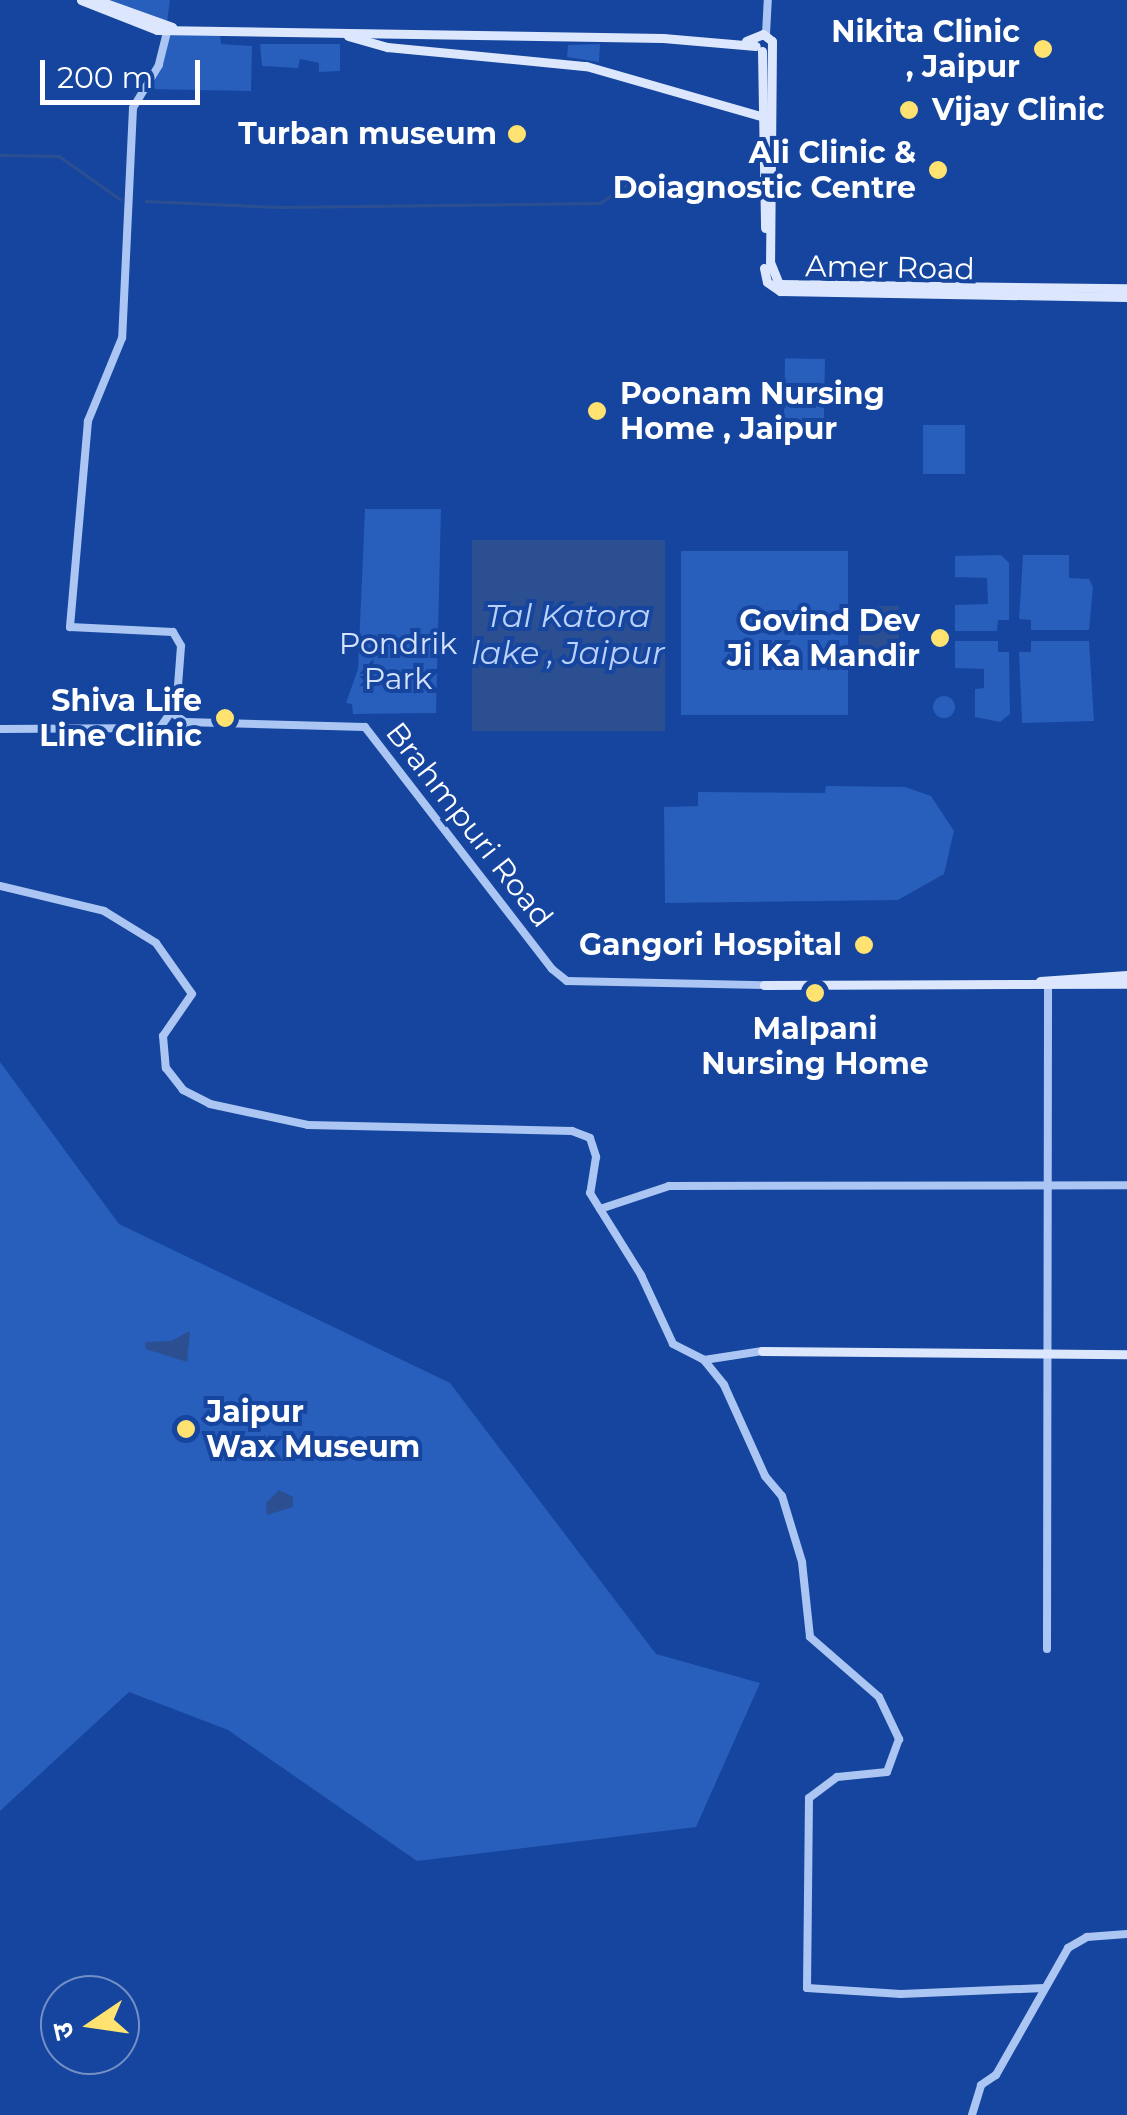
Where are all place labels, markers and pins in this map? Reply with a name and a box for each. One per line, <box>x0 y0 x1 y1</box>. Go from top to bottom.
place label: Nikita Clinic , Jaipur <box>831 14 1020 84</box>
marker: Nikita Clinic , Jaipur <box>1030 36 1056 62</box>
place label: Vijay Clinic <box>932 92 1104 128</box>
marker: Vijay Clinic <box>896 97 922 123</box>
place label: Turban museum <box>238 116 497 152</box>
marker: Turban museum <box>506 123 528 145</box>
place label: Ali Clinic & Doiagnostic Centre <box>613 135 916 206</box>
marker: Ali Clinic & Doiagnostic Centre <box>925 157 951 183</box>
place label: Poonam Nursing Home , Jaipur <box>620 376 885 446</box>
marker: Poonam Nursing Home , Jaipur <box>584 398 610 424</box>
place label: Govind Dev Ji Ka Mandir <box>727 603 920 674</box>
marker: Govind Dev Ji Ka Mandir <box>929 627 951 649</box>
place label: Shiva Life Line Clinic <box>39 683 202 754</box>
marker: Shiva Life Line Clinic <box>212 705 238 731</box>
place label: Gangori Hospital <box>579 927 842 963</box>
marker: Gangori Hospital <box>851 932 877 958</box>
marker: Malpani Nursing Home <box>802 980 828 1006</box>
place label: Malpani Nursing Home <box>701 1011 929 1082</box>
place label: Jaipur Wax Museum <box>206 1394 420 1464</box>
marker: Jaipur Wax Museum <box>175 1418 197 1440</box>

